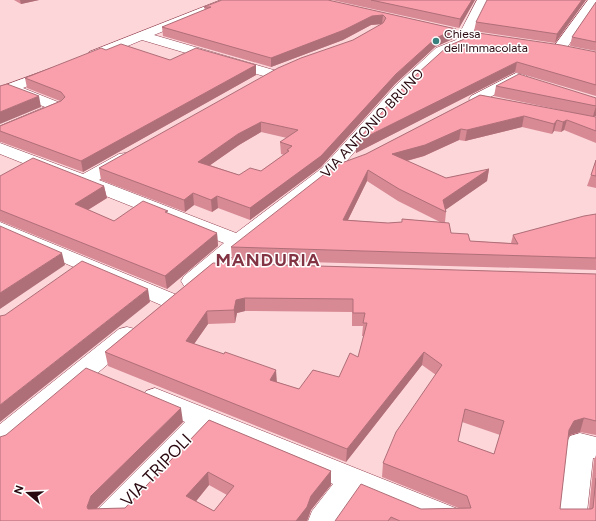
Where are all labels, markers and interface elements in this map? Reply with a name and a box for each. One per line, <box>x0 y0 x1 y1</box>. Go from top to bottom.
place label: Chiesa dell'Immacolata <box>444 27 528 55</box>
marker: Chiesa dell'Immacolata <box>431 36 441 46</box>
street label: VIA ANTONIO BRUNO <box>317 65 428 182</box>
district label: MANDURIA <box>215 249 321 271</box>
street label: VIA TRIPOLI <box>116 430 196 510</box>
north arrow <box>8 473 48 513</box>
text: N <box>11 484 27 496</box>

